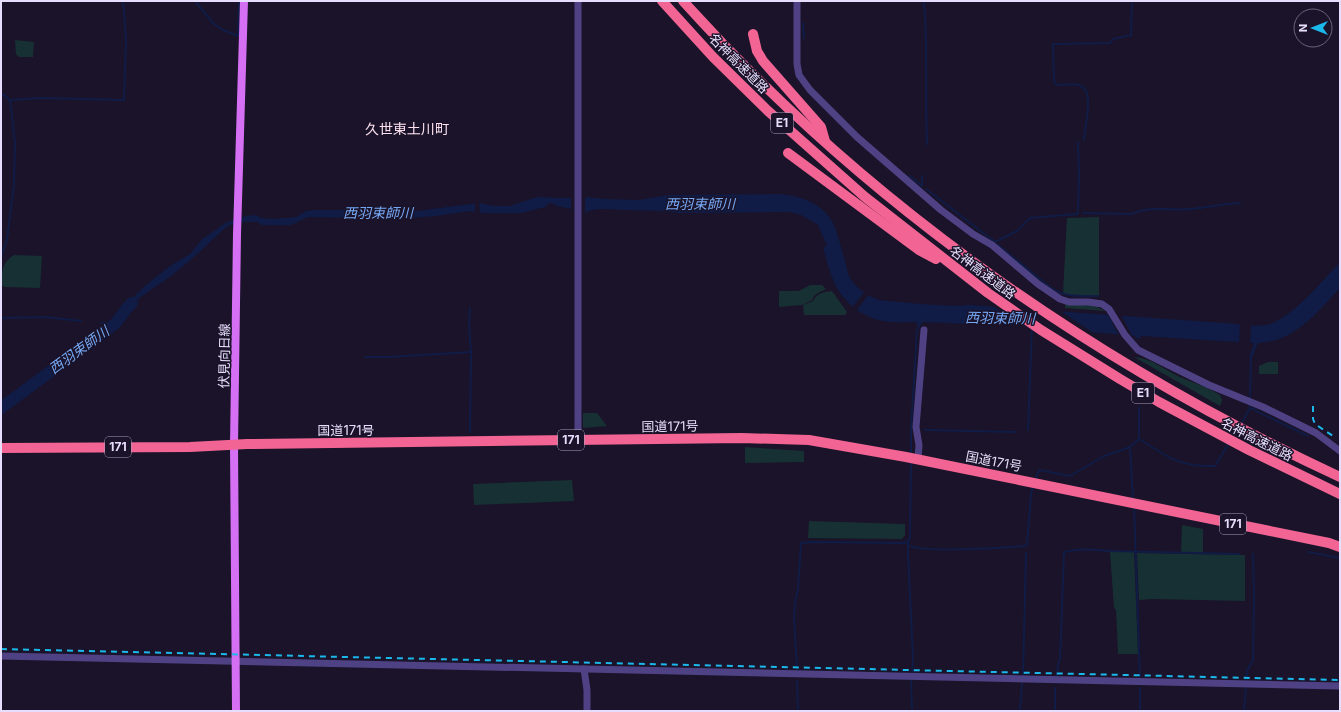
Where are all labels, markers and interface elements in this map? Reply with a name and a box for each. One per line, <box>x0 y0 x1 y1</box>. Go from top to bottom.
north arrow <box>1293 8 1333 48</box>
text: N <box>1296 24 1310 32</box>
street label: 名神高速道路 <box>706 30 772 96</box>
road number: E1 <box>771 113 793 133</box>
district label: 久世東土川町 <box>365 120 449 137</box>
water label: 西羽束師川 <box>665 195 737 212</box>
water label: 西羽束師川 <box>343 204 415 221</box>
street label: 名神高速道路 <box>947 242 1019 302</box>
water label: 西羽束師川 <box>965 308 1037 327</box>
water label: 西羽束師川 <box>45 321 114 377</box>
street label: 伏見向日線 <box>215 323 233 389</box>
road number: E1 <box>1132 383 1154 403</box>
street label: 名神高速道路 <box>1219 414 1295 464</box>
street label: 国道171号 <box>641 418 699 434</box>
street label: 国道171号 <box>318 422 374 438</box>
road number: 171 <box>558 430 584 450</box>
road number: 171 <box>105 437 131 457</box>
street label: 国道171号 <box>965 448 1023 474</box>
road number: 171 <box>1220 514 1246 534</box>

